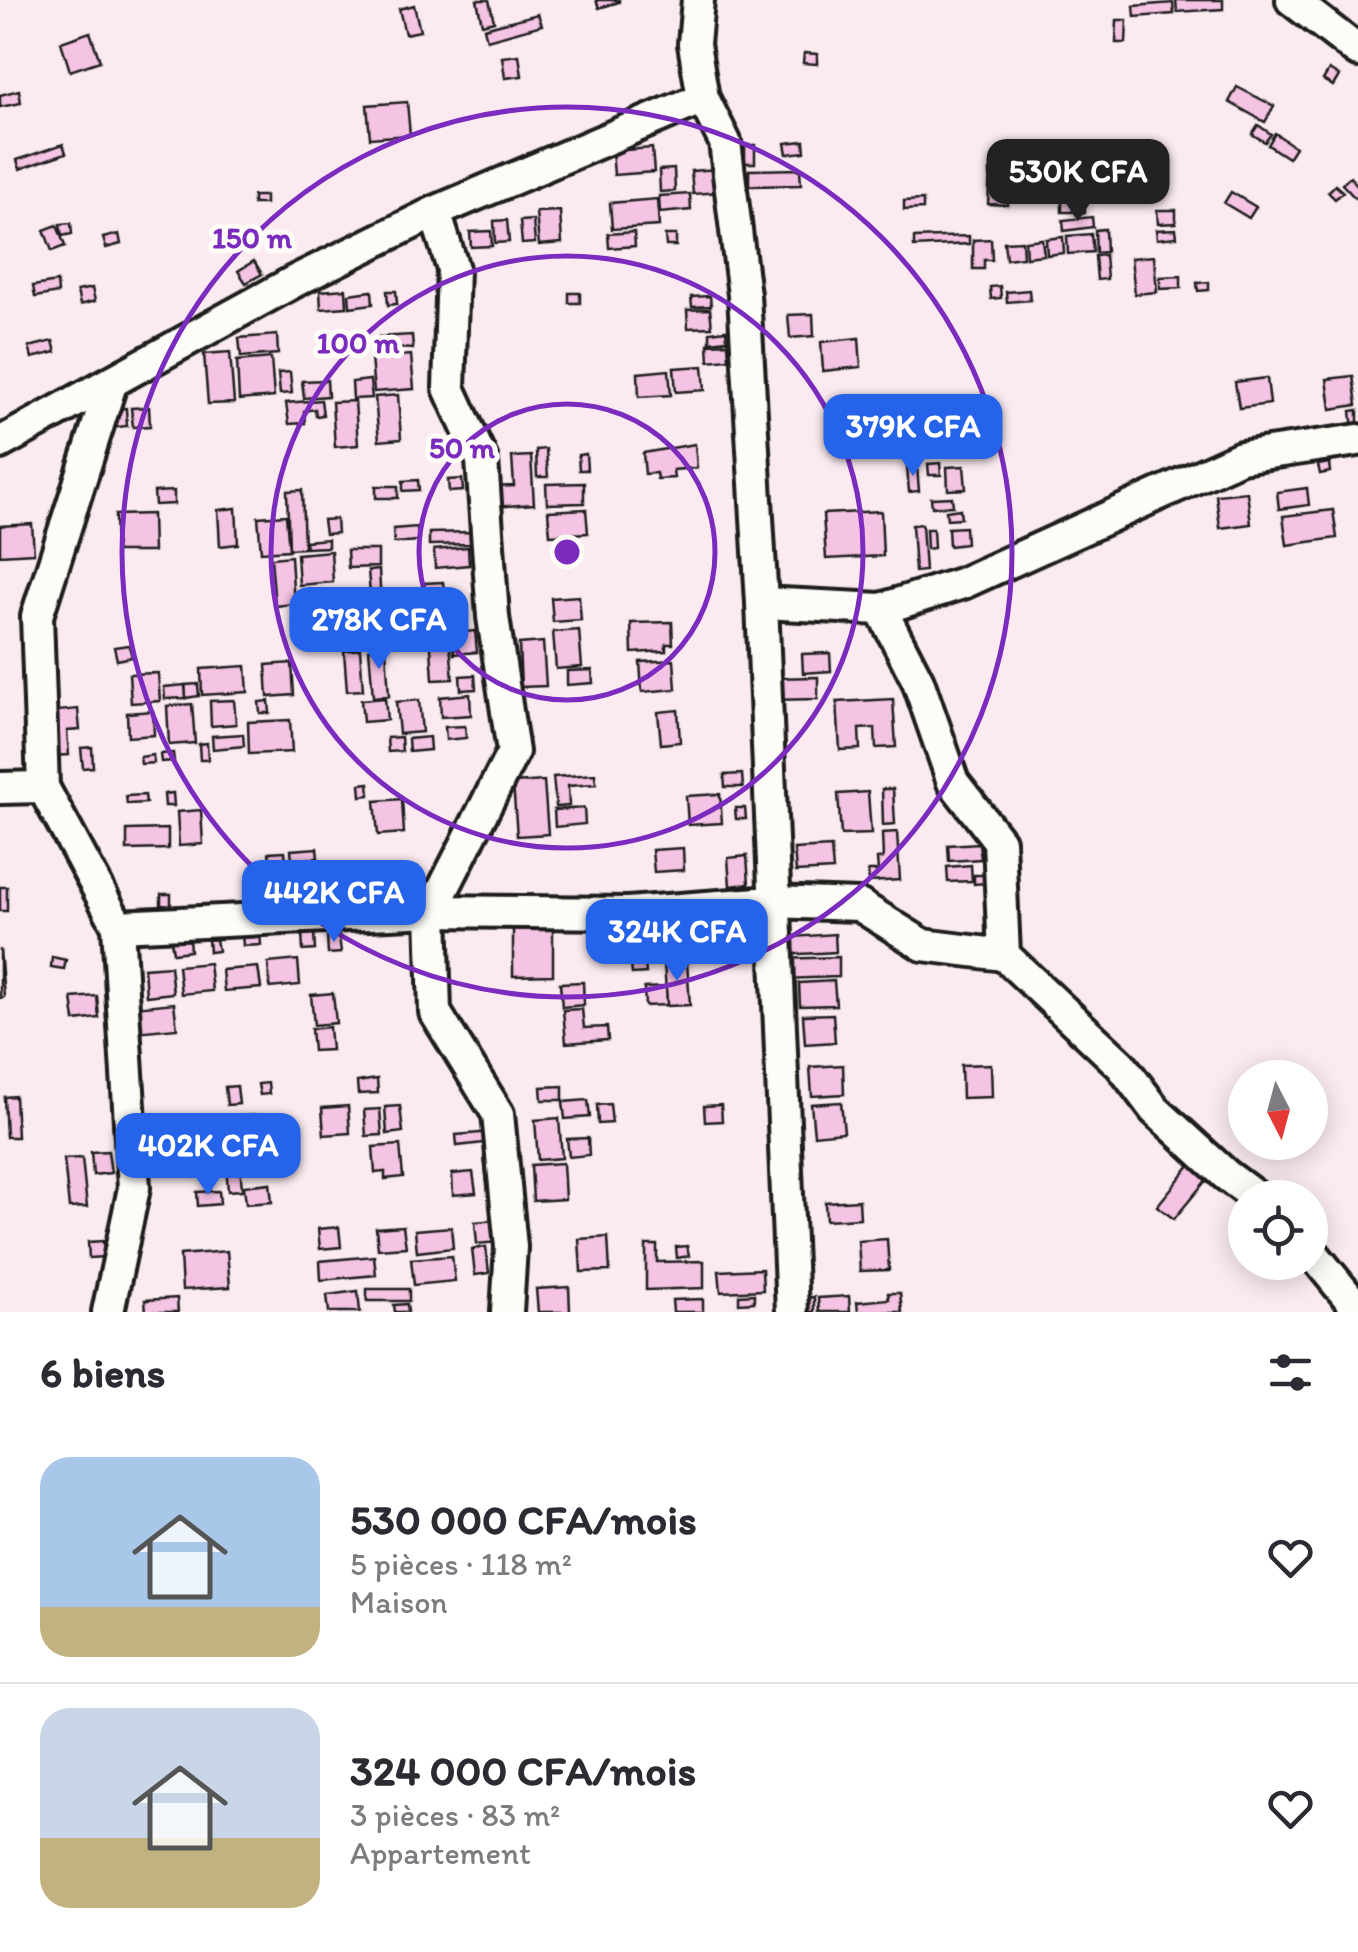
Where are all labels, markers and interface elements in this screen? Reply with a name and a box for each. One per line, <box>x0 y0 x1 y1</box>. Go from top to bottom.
pin: 530K CFA <box>975 139 1181 224</box>
text: 530K CFA <box>1009 152 1147 190</box>
text: 150 m <box>212 219 293 256</box>
text: 100 m <box>317 324 400 361</box>
pin: 379K CFA <box>810 394 1016 479</box>
text: 379K CFA <box>845 407 981 445</box>
text: 50 m <box>429 429 496 466</box>
centre of rings <box>549 534 585 570</box>
pin: 278K CFA <box>276 587 482 672</box>
text: 278K CFA <box>311 600 447 638</box>
pin: 442K CFA <box>231 860 437 945</box>
text: 442K CFA <box>264 873 404 911</box>
pin: 324K CFA <box>574 899 780 984</box>
text: 324K CFA <box>608 912 746 950</box>
north arrow <box>1228 1060 1328 1160</box>
map controls <box>1228 1060 1328 1280</box>
pin: 402K CFA <box>105 1113 311 1198</box>
text: 402K CFA <box>138 1126 278 1164</box>
button: locate <box>1228 1180 1328 1280</box>
icon: filters <box>1263 1345 1318 1400</box>
text: 6 biens <box>40 1347 166 1398</box>
text: 530 000 CFA/mois <box>350 1494 697 1545</box>
icon: home <box>120 1497 240 1617</box>
icon: heart <box>1263 1530 1318 1585</box>
text: 5 pièces · 118 m² <box>350 1545 572 1583</box>
text: Maison <box>350 1583 448 1621</box>
text: 324 000 CFA/mois <box>350 1745 696 1796</box>
icon: home <box>120 1748 240 1868</box>
icon: heart <box>1263 1781 1318 1836</box>
text: 3 pièces · 83 m² <box>350 1796 560 1834</box>
text: Appartement <box>350 1834 531 1872</box>

